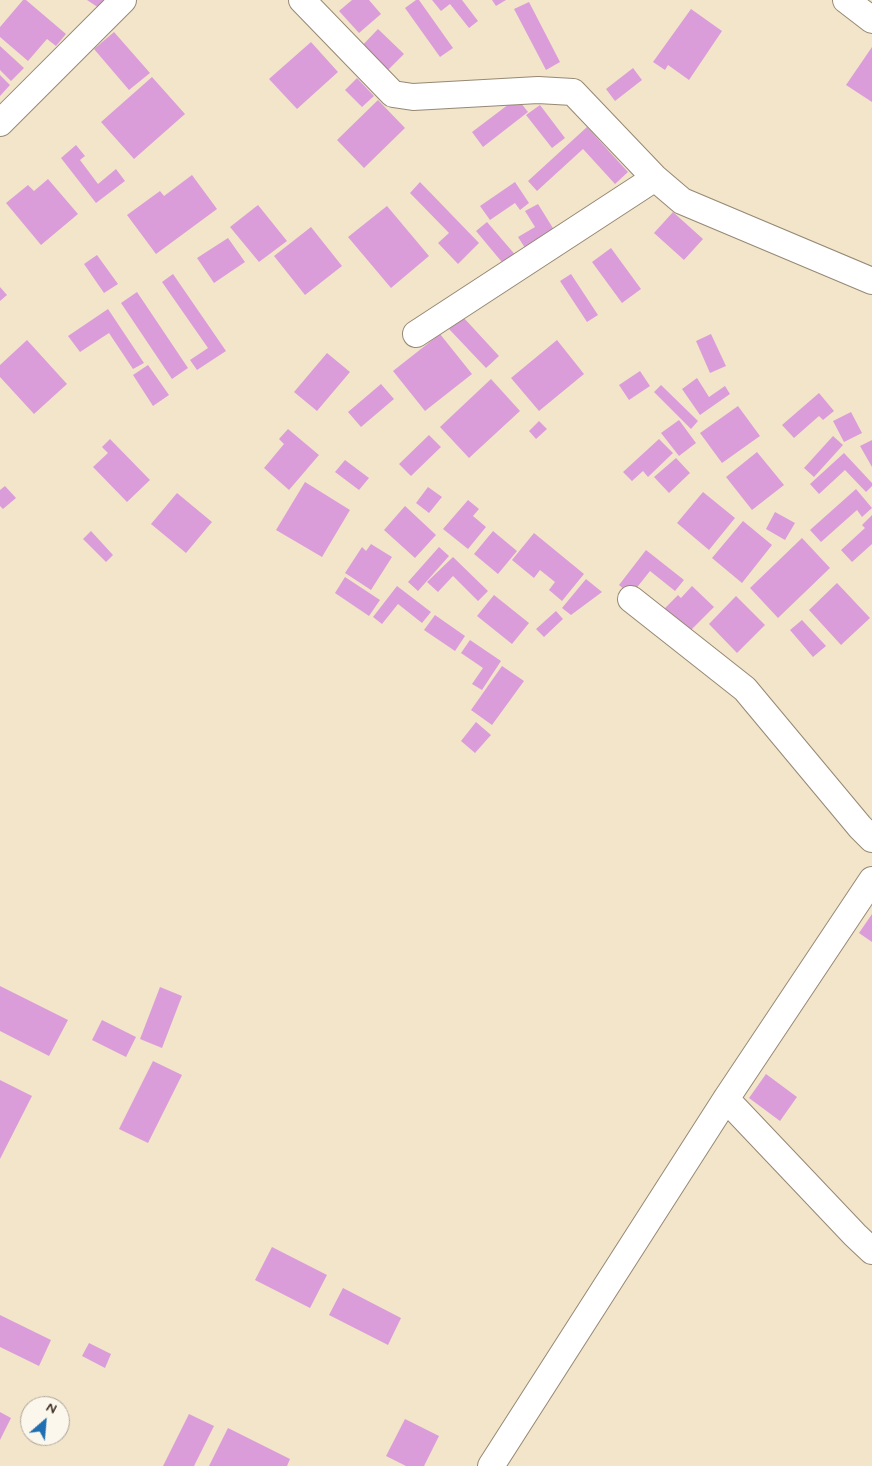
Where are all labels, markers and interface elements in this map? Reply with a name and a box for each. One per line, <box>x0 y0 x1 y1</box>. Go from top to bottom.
north arrow <box>20 1396 70 1446</box>
text: N <box>43 1398 60 1419</box>

